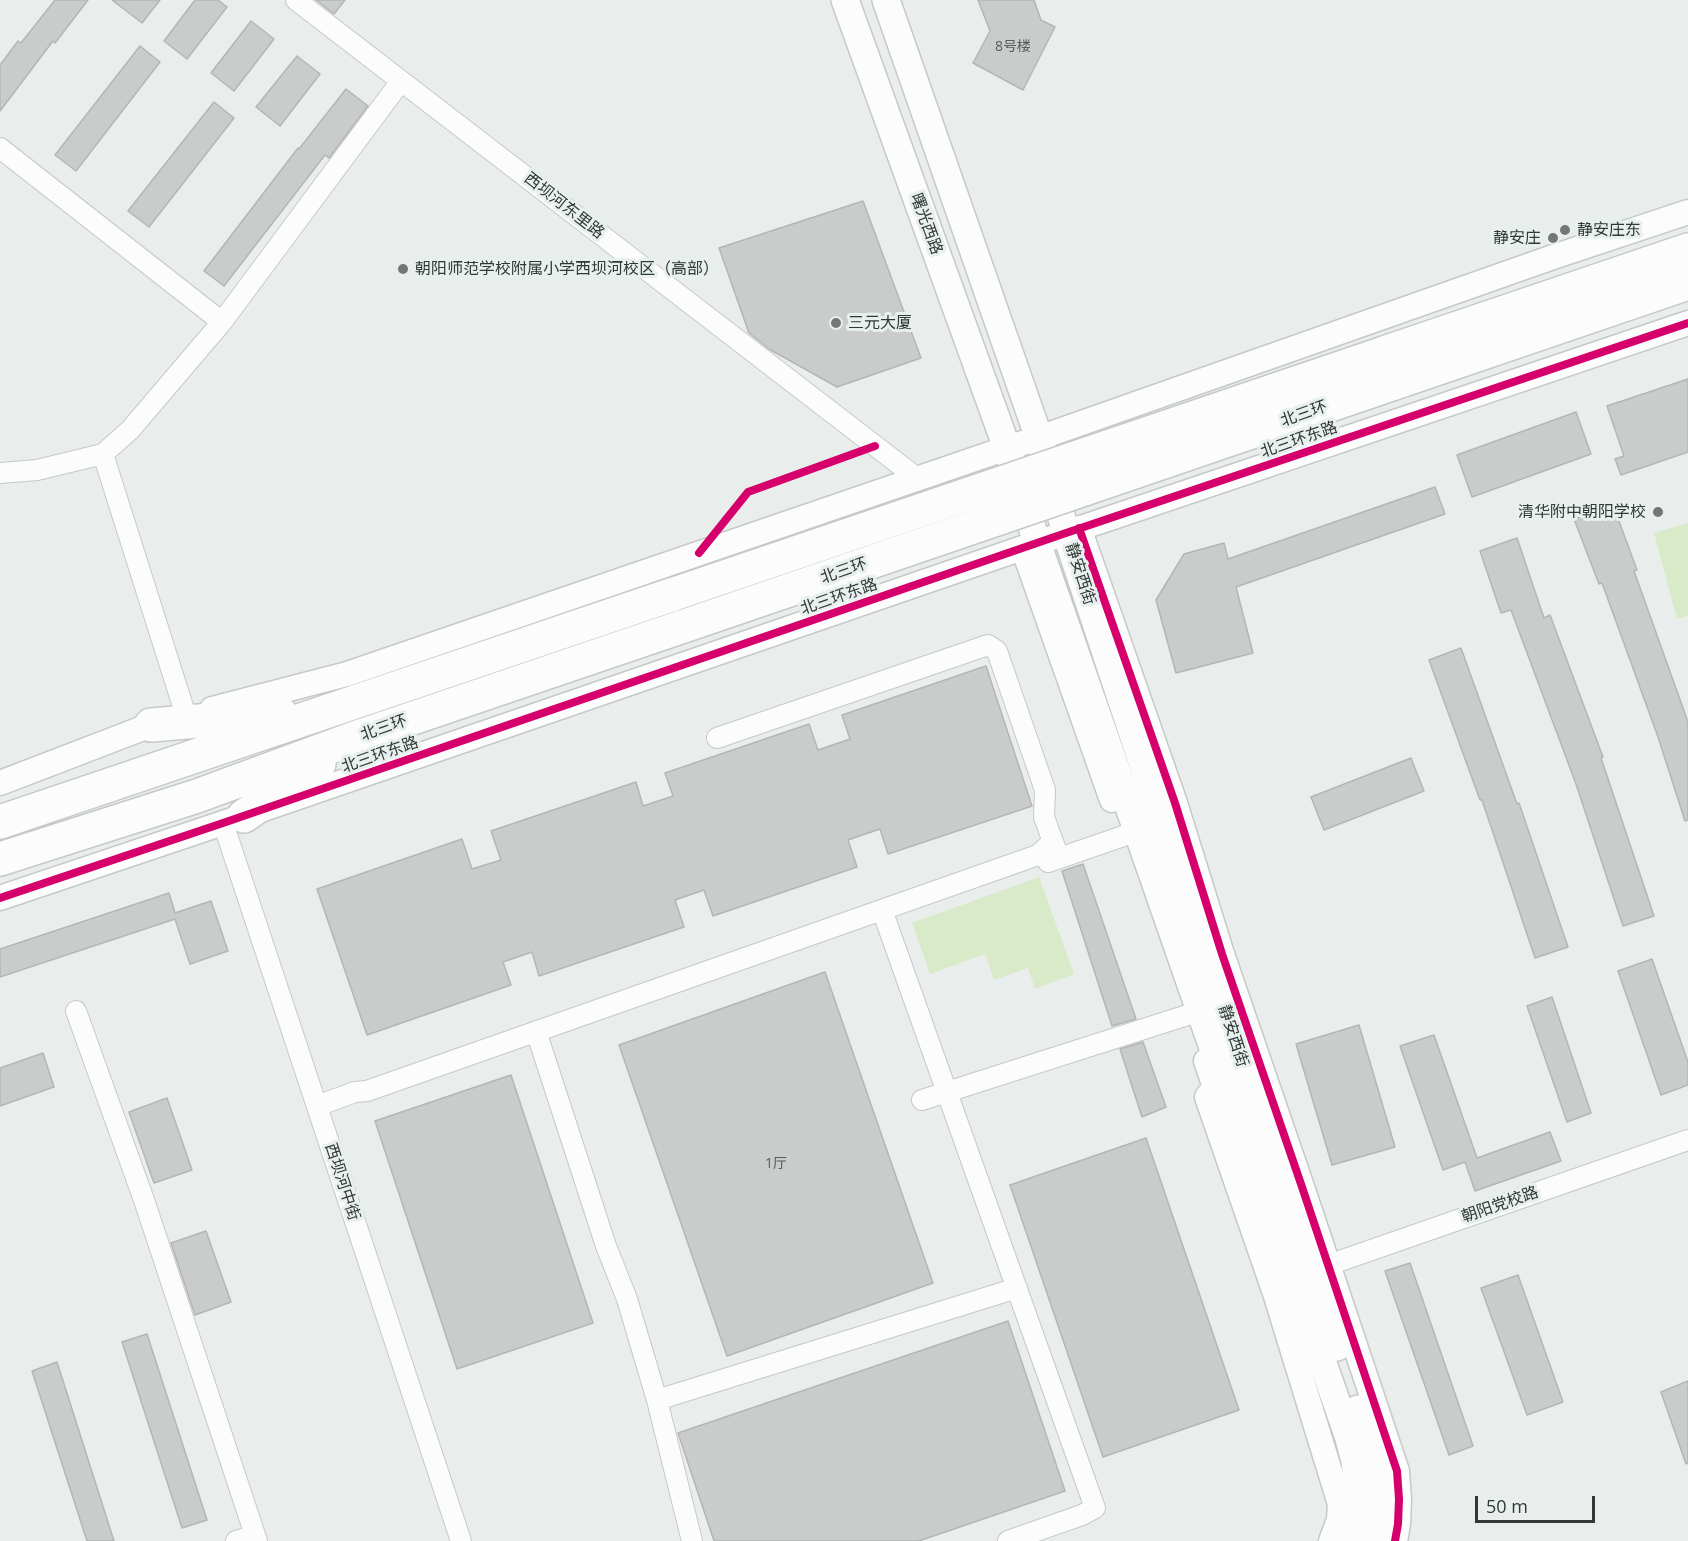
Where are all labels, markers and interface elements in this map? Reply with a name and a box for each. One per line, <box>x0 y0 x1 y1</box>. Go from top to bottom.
house number: 8号楼 <box>995 39 1031 55</box>
street label: 西坝河东里路 <box>520 169 608 243</box>
street label: 曙光西路 <box>906 191 946 257</box>
place label: 静安庄东 <box>1577 220 1641 240</box>
marker: 静安庄东 <box>1558 223 1572 237</box>
place label: 静安庄 <box>1493 228 1541 248</box>
marker: 静安庄 <box>1546 231 1560 245</box>
place label: 朝阳师范学校附属小学西坝河校区（高部） <box>415 259 719 279</box>
marker: 朝阳师范学校附属小学西坝河校区（高部） <box>396 262 410 276</box>
place label: 三元大厦 <box>848 313 912 333</box>
marker: 三元大厦 <box>829 316 843 330</box>
street label: 北三环 <box>1278 397 1330 431</box>
street label: 北三环东路 <box>1258 418 1340 462</box>
place label: 清华附中朝阳学校 <box>1518 502 1646 522</box>
marker: 清华附中朝阳学校 <box>1651 505 1665 519</box>
street label: 静安西街 <box>1061 541 1099 607</box>
street label: 北三环 <box>818 554 870 588</box>
street label: 北三环东路 <box>798 575 880 619</box>
street label: 北三环 <box>358 711 410 745</box>
street label: 北三环东路 <box>339 733 421 777</box>
street label: 静安西街 <box>1214 1003 1252 1069</box>
street label: 西坝河中街 <box>321 1141 363 1223</box>
house number: 1厅 <box>765 1156 787 1172</box>
street label: 朝阳党校路 <box>1459 1183 1541 1227</box>
scale bar <box>1478 1484 1598 1522</box>
text: 50 m <box>1486 1494 1528 1518</box>

